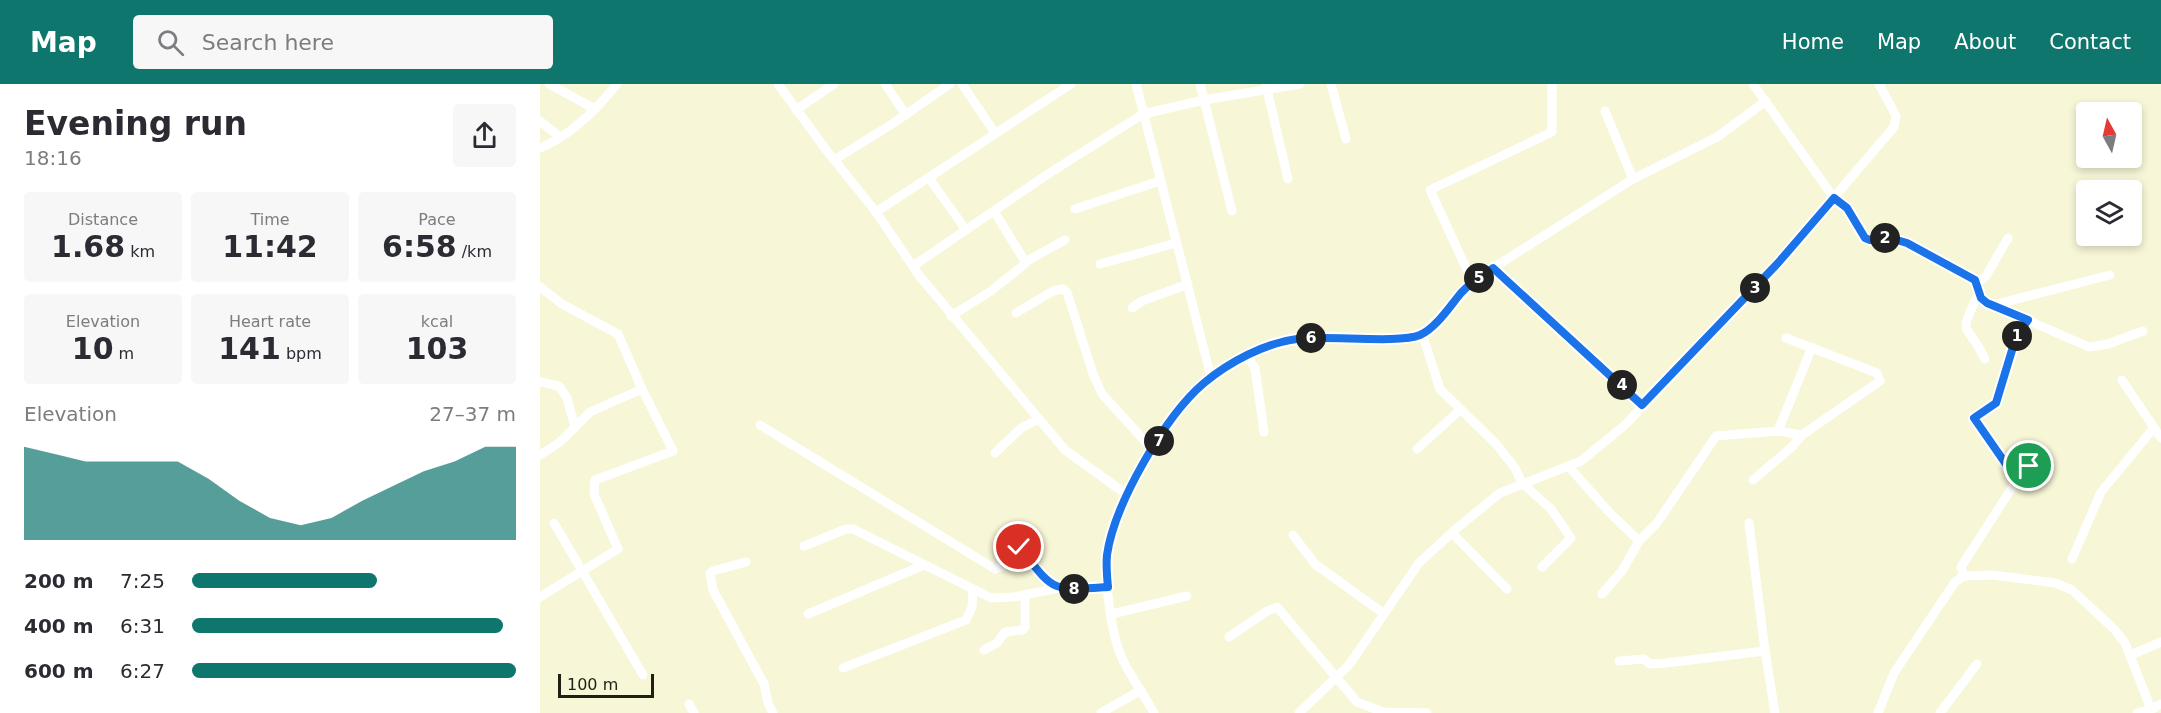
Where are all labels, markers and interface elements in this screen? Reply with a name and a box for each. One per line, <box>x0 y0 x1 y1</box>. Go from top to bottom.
search box <box>133 15 553 69</box>
text: Map <box>30 26 97 59</box>
icon: search <box>154 26 187 59</box>
text: Search here <box>202 30 334 55</box>
text: Home <box>1782 30 1844 54</box>
text: Map <box>1877 30 1921 54</box>
text: About <box>1954 30 2016 54</box>
text: Contact <box>2049 30 2131 54</box>
north arrow <box>2076 102 2142 168</box>
map controls <box>2076 102 2142 246</box>
text: Evening run <box>24 104 247 143</box>
button: share <box>453 104 516 167</box>
text: 18:16 <box>24 146 82 170</box>
button: layers <box>2076 180 2142 246</box>
text: Distance <box>68 210 138 229</box>
text: Time <box>250 210 290 229</box>
text: Pace <box>418 210 456 229</box>
pin: 2 <box>1870 223 1900 253</box>
text: 2 <box>1879 228 1891 247</box>
text: 1.68 <box>51 229 125 264</box>
text: 11:42 <box>222 229 318 264</box>
text: 6:58 <box>382 229 457 264</box>
text: km <box>125 242 155 261</box>
text: /km <box>457 242 492 261</box>
pin: 5 <box>1464 263 1494 293</box>
text: 5 <box>1473 268 1485 287</box>
pin: 3 <box>1740 273 1770 303</box>
text: 3 <box>1749 278 1761 297</box>
text: Elevation <box>66 312 140 331</box>
text: Heart rate <box>229 312 311 331</box>
text: kcal <box>421 312 453 331</box>
pin: 1 <box>2002 321 2032 351</box>
pin: 6 <box>1296 323 1326 353</box>
text: 1 <box>2011 326 2023 345</box>
text: 6 <box>1305 328 1317 347</box>
text: 10 <box>72 331 114 366</box>
text: 141 <box>218 331 281 366</box>
text: 103 <box>406 331 468 366</box>
text: m <box>114 344 134 363</box>
text: bpm <box>281 344 322 363</box>
pin: 4 <box>1607 370 1637 400</box>
text: 4 <box>1616 375 1628 394</box>
text: Elevation <box>24 402 117 426</box>
text: 27–37 m <box>429 402 516 426</box>
pin: 7 <box>1144 426 1174 456</box>
text: 7 <box>1153 431 1165 450</box>
pin <box>2003 440 2054 491</box>
icon: arrive <box>2012 449 2045 482</box>
pin <box>993 521 1044 572</box>
icon: check <box>1002 530 1035 563</box>
text: 200 m <box>24 569 94 593</box>
text: 7:25 <box>120 569 165 593</box>
pin: 8 <box>1059 574 1089 604</box>
text: 8 <box>1068 579 1080 598</box>
text: 400 m <box>24 614 94 638</box>
text: 6:31 <box>120 614 165 638</box>
text: 600 m <box>24 659 94 683</box>
text: 6:27 <box>120 659 165 683</box>
scale bar <box>558 671 654 698</box>
text: 100 m <box>567 675 618 694</box>

